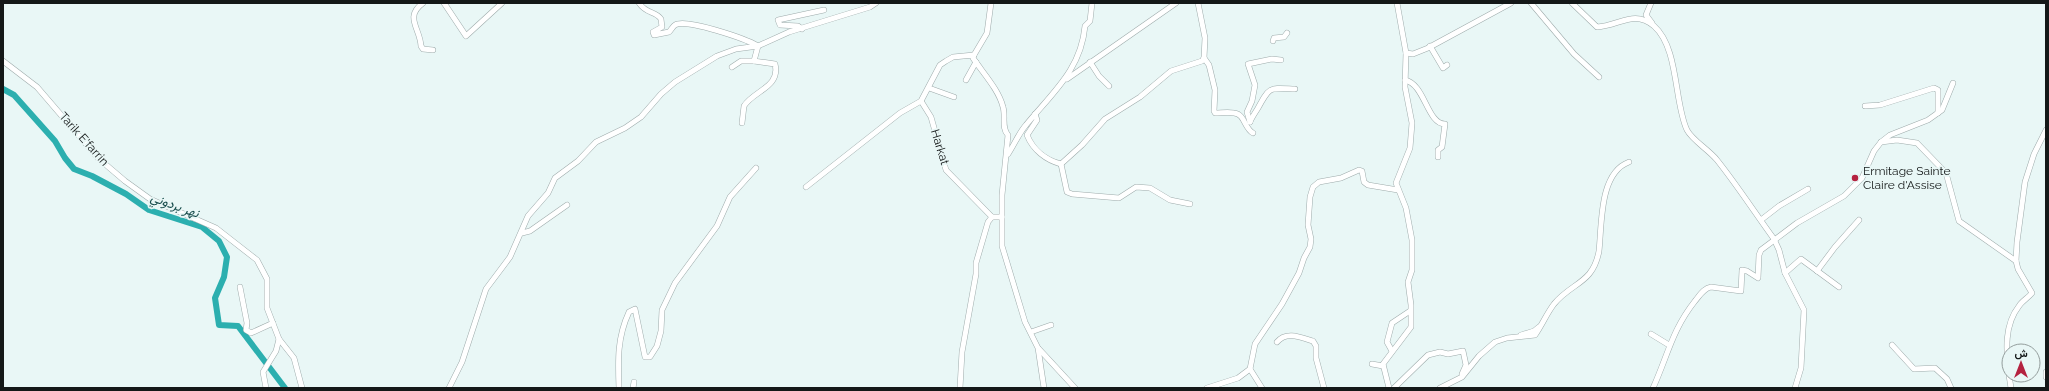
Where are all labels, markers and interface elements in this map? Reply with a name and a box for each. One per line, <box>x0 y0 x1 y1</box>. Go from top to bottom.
street label: Tarik E'farrin <box>56 109 112 169</box>
street label: Harkat <box>928 128 952 166</box>
place label: Ermitage Sainte Claire d'Assise <box>1863 164 1951 192</box>
marker: Ermitage Sainte Claire d'Assise <box>1850 173 1860 183</box>
water label: نهر بردوني <box>148 189 202 224</box>
north arrow <box>2001 343 2041 383</box>
text: ش <box>2014 347 2028 360</box>

